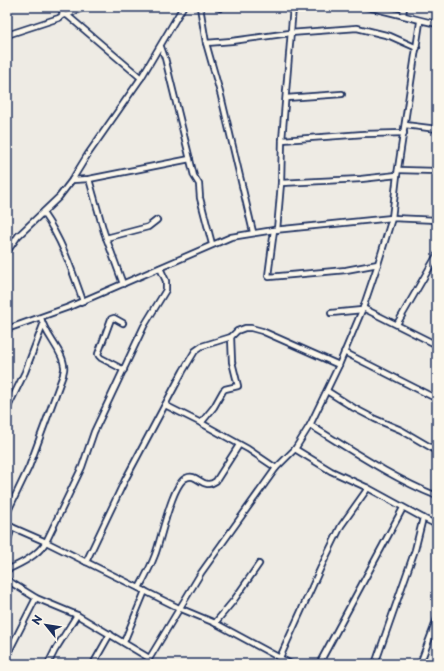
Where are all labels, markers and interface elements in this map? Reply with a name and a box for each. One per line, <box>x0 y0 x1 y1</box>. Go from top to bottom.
north arrow <box>26 605 66 645</box>
text: N <box>27 611 47 628</box>

